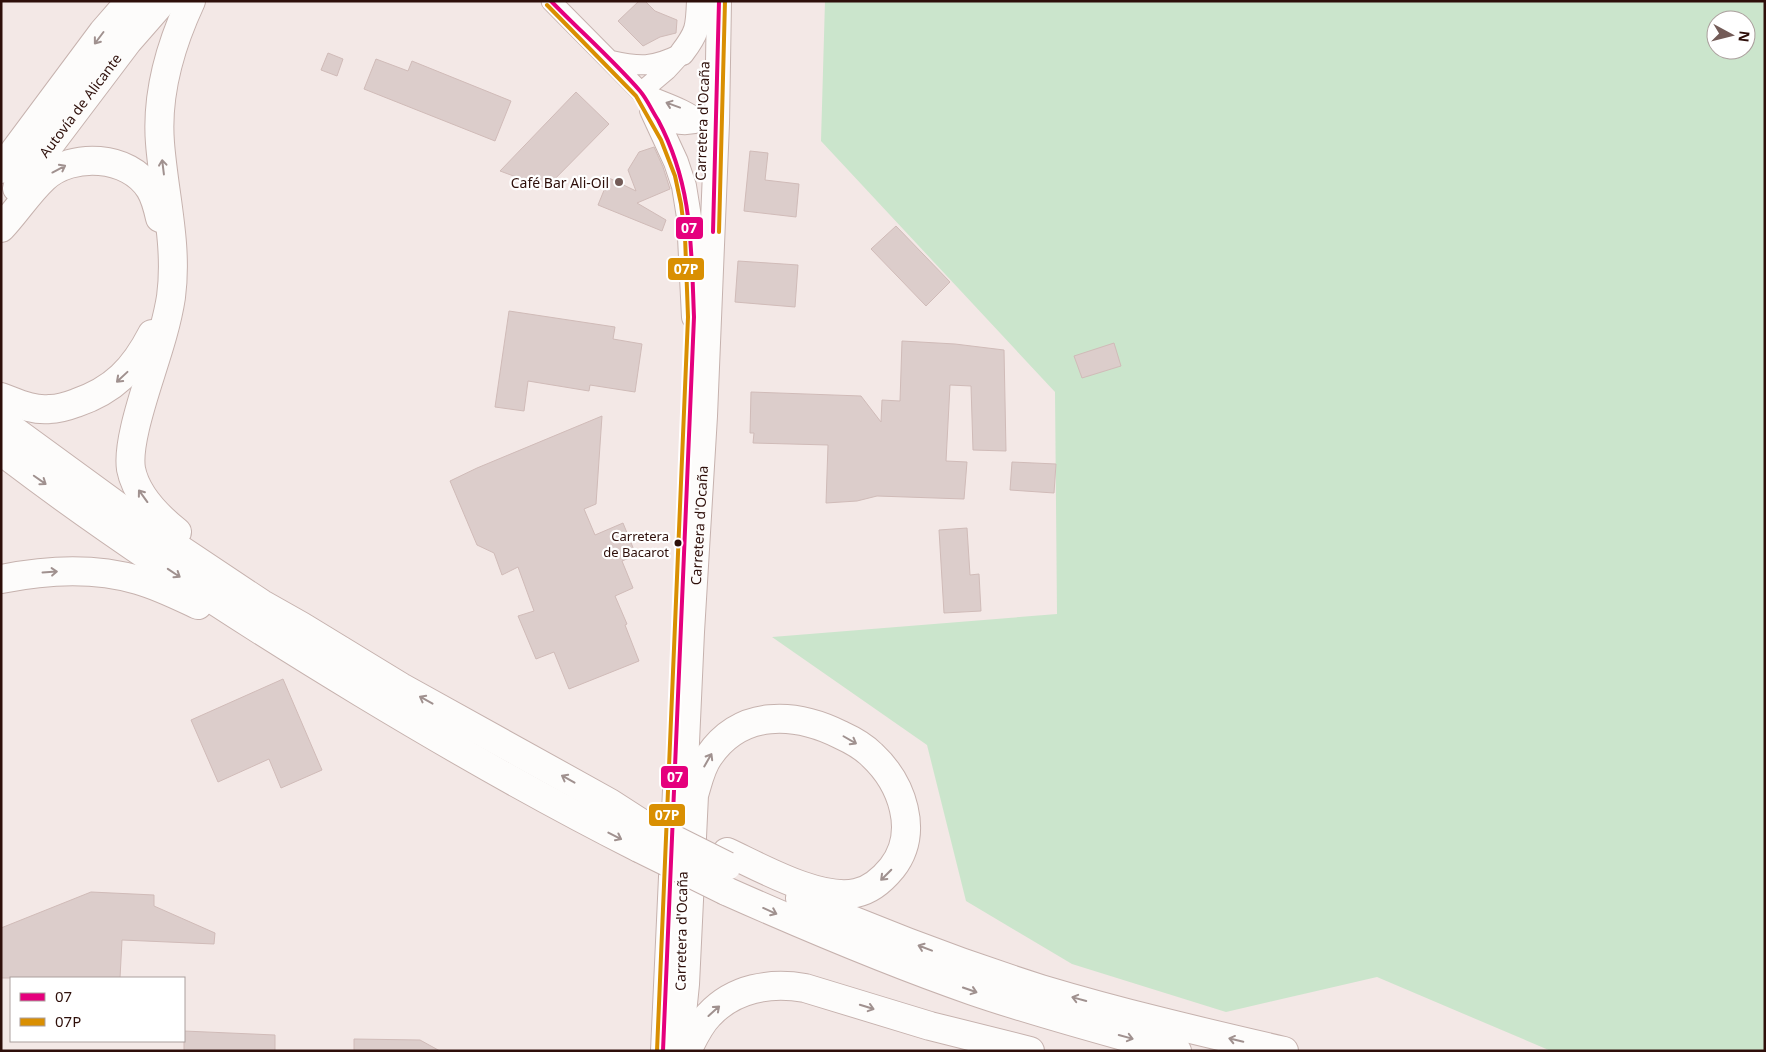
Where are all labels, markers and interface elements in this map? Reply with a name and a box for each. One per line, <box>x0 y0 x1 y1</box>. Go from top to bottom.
north arrow <box>1706 10 1756 60</box>
text: N <box>1734 30 1755 43</box>
one-way arrow <box>93 31 104 44</box>
street label: Autovía de Alicante <box>34 49 125 161</box>
street label: Carretera d'Ocaña <box>690 61 714 181</box>
one-way arrow <box>665 100 681 109</box>
one-way arrow <box>158 160 168 176</box>
one-way arrow <box>52 164 67 174</box>
place label: Café Bar Ali-Oil <box>511 173 609 192</box>
marker: Café Bar Ali-Oil <box>613 176 625 188</box>
line badge: 07 <box>675 216 704 240</box>
text: 07 <box>681 218 697 237</box>
line badge: 07P <box>667 257 705 281</box>
text: 07P <box>674 259 699 278</box>
one-way arrow <box>116 371 128 383</box>
street label: Carretera d'Ocaña <box>685 465 711 586</box>
one-way arrow <box>33 475 47 485</box>
one-way arrow <box>138 489 148 503</box>
place label: Carretera de Bacarot <box>603 527 669 561</box>
marker: Carretera de Bacarot <box>673 538 683 548</box>
one-way arrow <box>41 568 57 577</box>
one-way arrow <box>166 568 180 578</box>
one-way arrow <box>419 695 433 705</box>
one-way arrow <box>842 736 857 745</box>
one-way arrow <box>703 753 713 767</box>
line badge: 07 <box>660 765 689 789</box>
text: 07 <box>667 767 683 786</box>
one-way arrow <box>561 774 575 784</box>
line badge: 07P <box>648 803 686 827</box>
text: 07P <box>655 805 680 824</box>
one-way arrow <box>607 832 622 842</box>
one-way arrow <box>879 869 892 881</box>
street label: Carretera d'Ocaña <box>670 871 692 991</box>
one-way arrow <box>762 906 777 916</box>
one-way arrow <box>917 943 933 952</box>
legend <box>10 977 185 1042</box>
text: 07 <box>55 986 72 1006</box>
one-way arrow <box>962 986 978 995</box>
one-way arrow <box>1071 994 1087 1003</box>
one-way arrow <box>858 1003 874 1013</box>
one-way arrow <box>707 1005 720 1016</box>
text: 07P <box>55 1011 81 1031</box>
one-way arrow <box>1117 1033 1133 1042</box>
one-way arrow <box>1228 1035 1244 1044</box>

